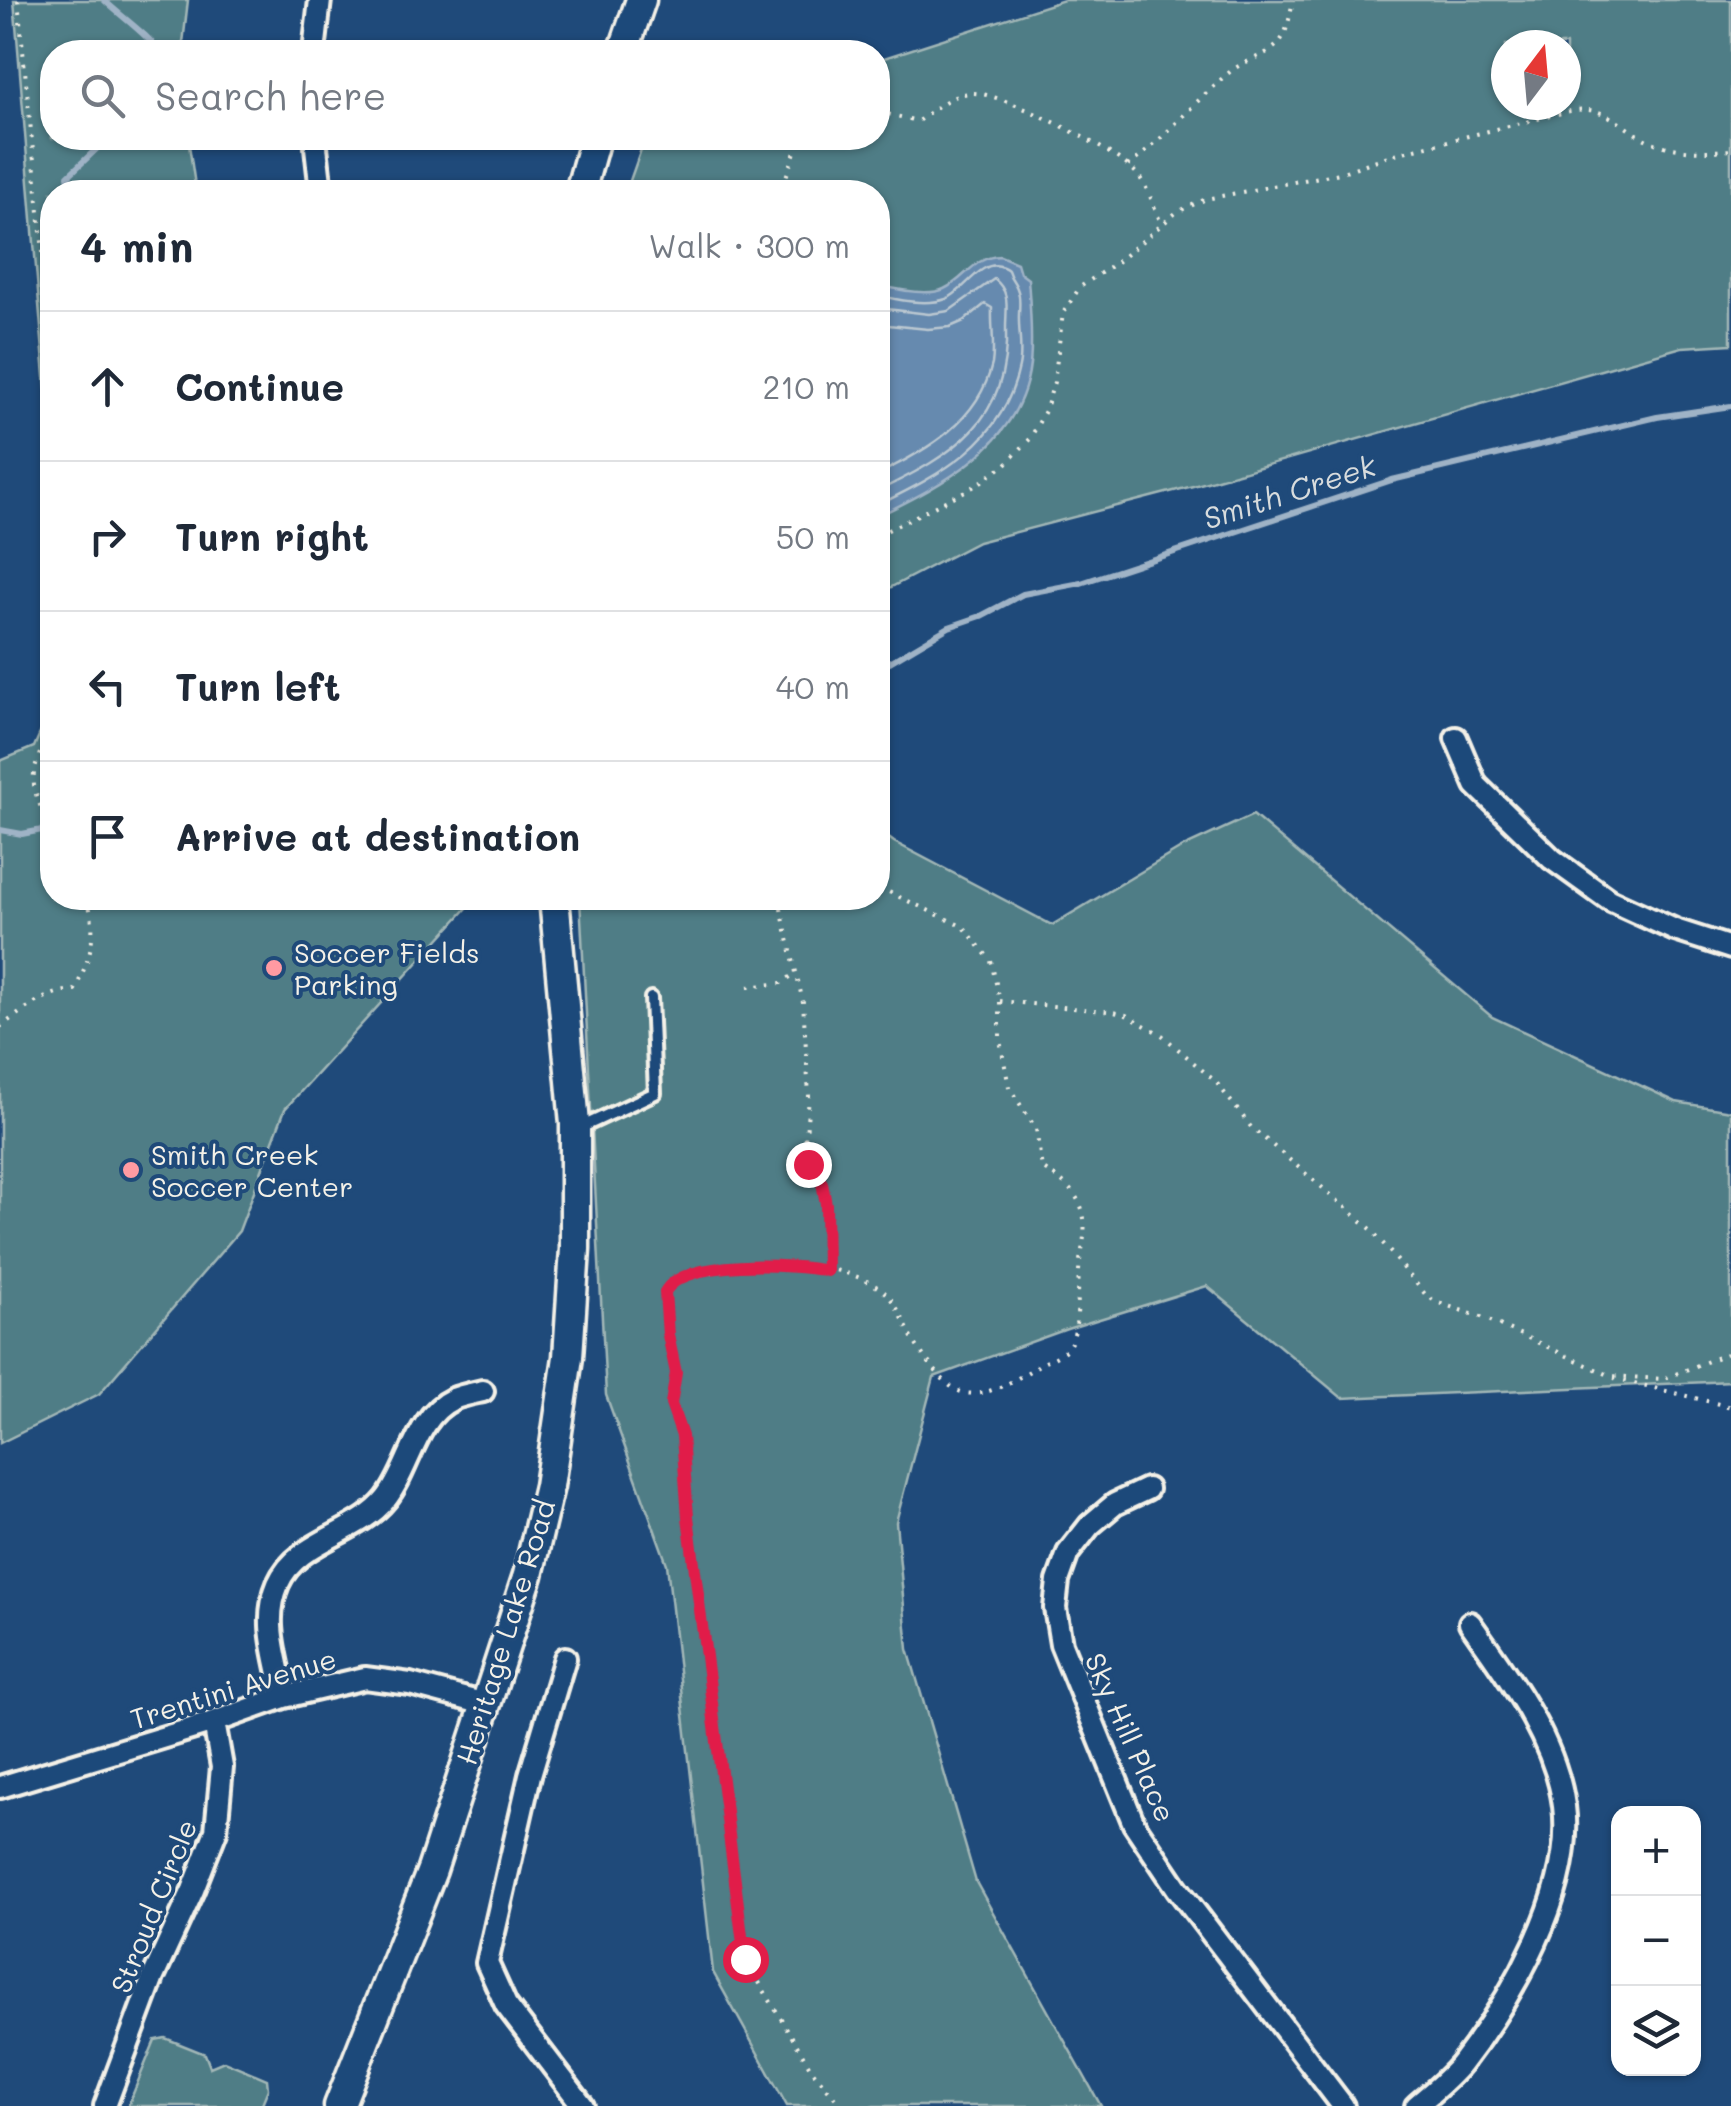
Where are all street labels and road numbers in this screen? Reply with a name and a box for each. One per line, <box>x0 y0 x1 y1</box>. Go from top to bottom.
street label: Heritage Lake Road <box>448 1495 562 1769</box>
street label: Trentini Avenue <box>126 1640 340 1736</box>
street label: Sky Hill Place <box>1078 1647 1184 1827</box>
street label: Stroud Circle <box>102 1814 204 1998</box>

